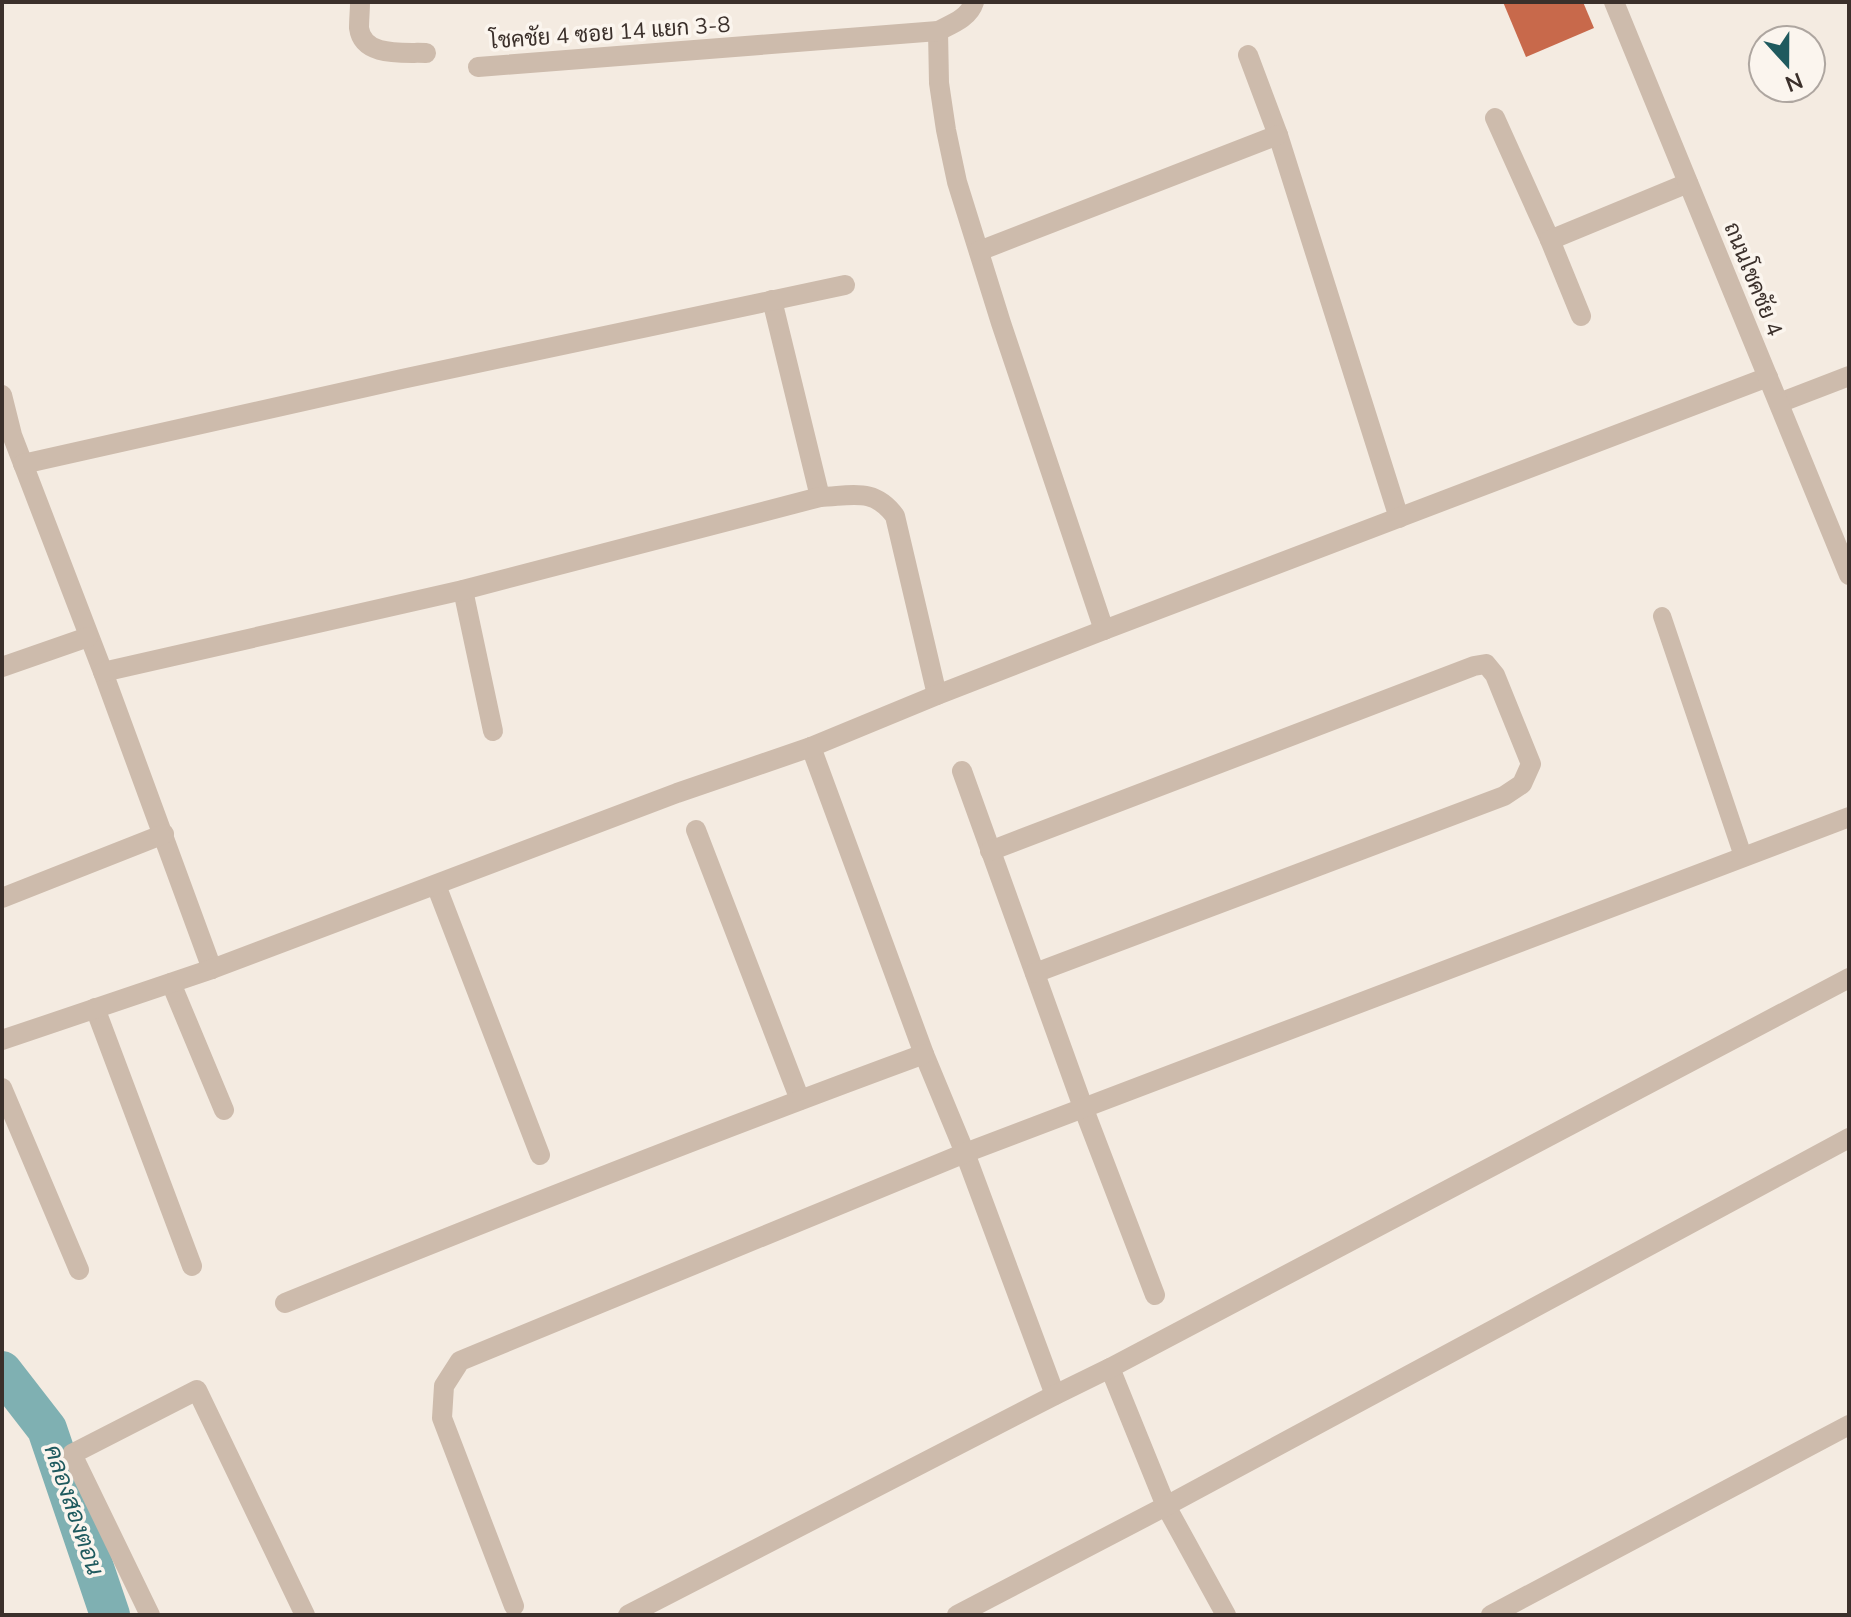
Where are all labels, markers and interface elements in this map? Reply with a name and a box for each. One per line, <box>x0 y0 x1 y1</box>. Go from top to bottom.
street label: โชคชัย 4 ซอย 14 แยก 3-8 <box>488 10 732 56</box>
north arrow <box>1747 24 1827 104</box>
text: N <box>1781 65 1807 99</box>
street label: ถนนโชคชัย 4 <box>1717 218 1790 341</box>
water label: คลองสองตอน <box>37 1440 111 1580</box>

